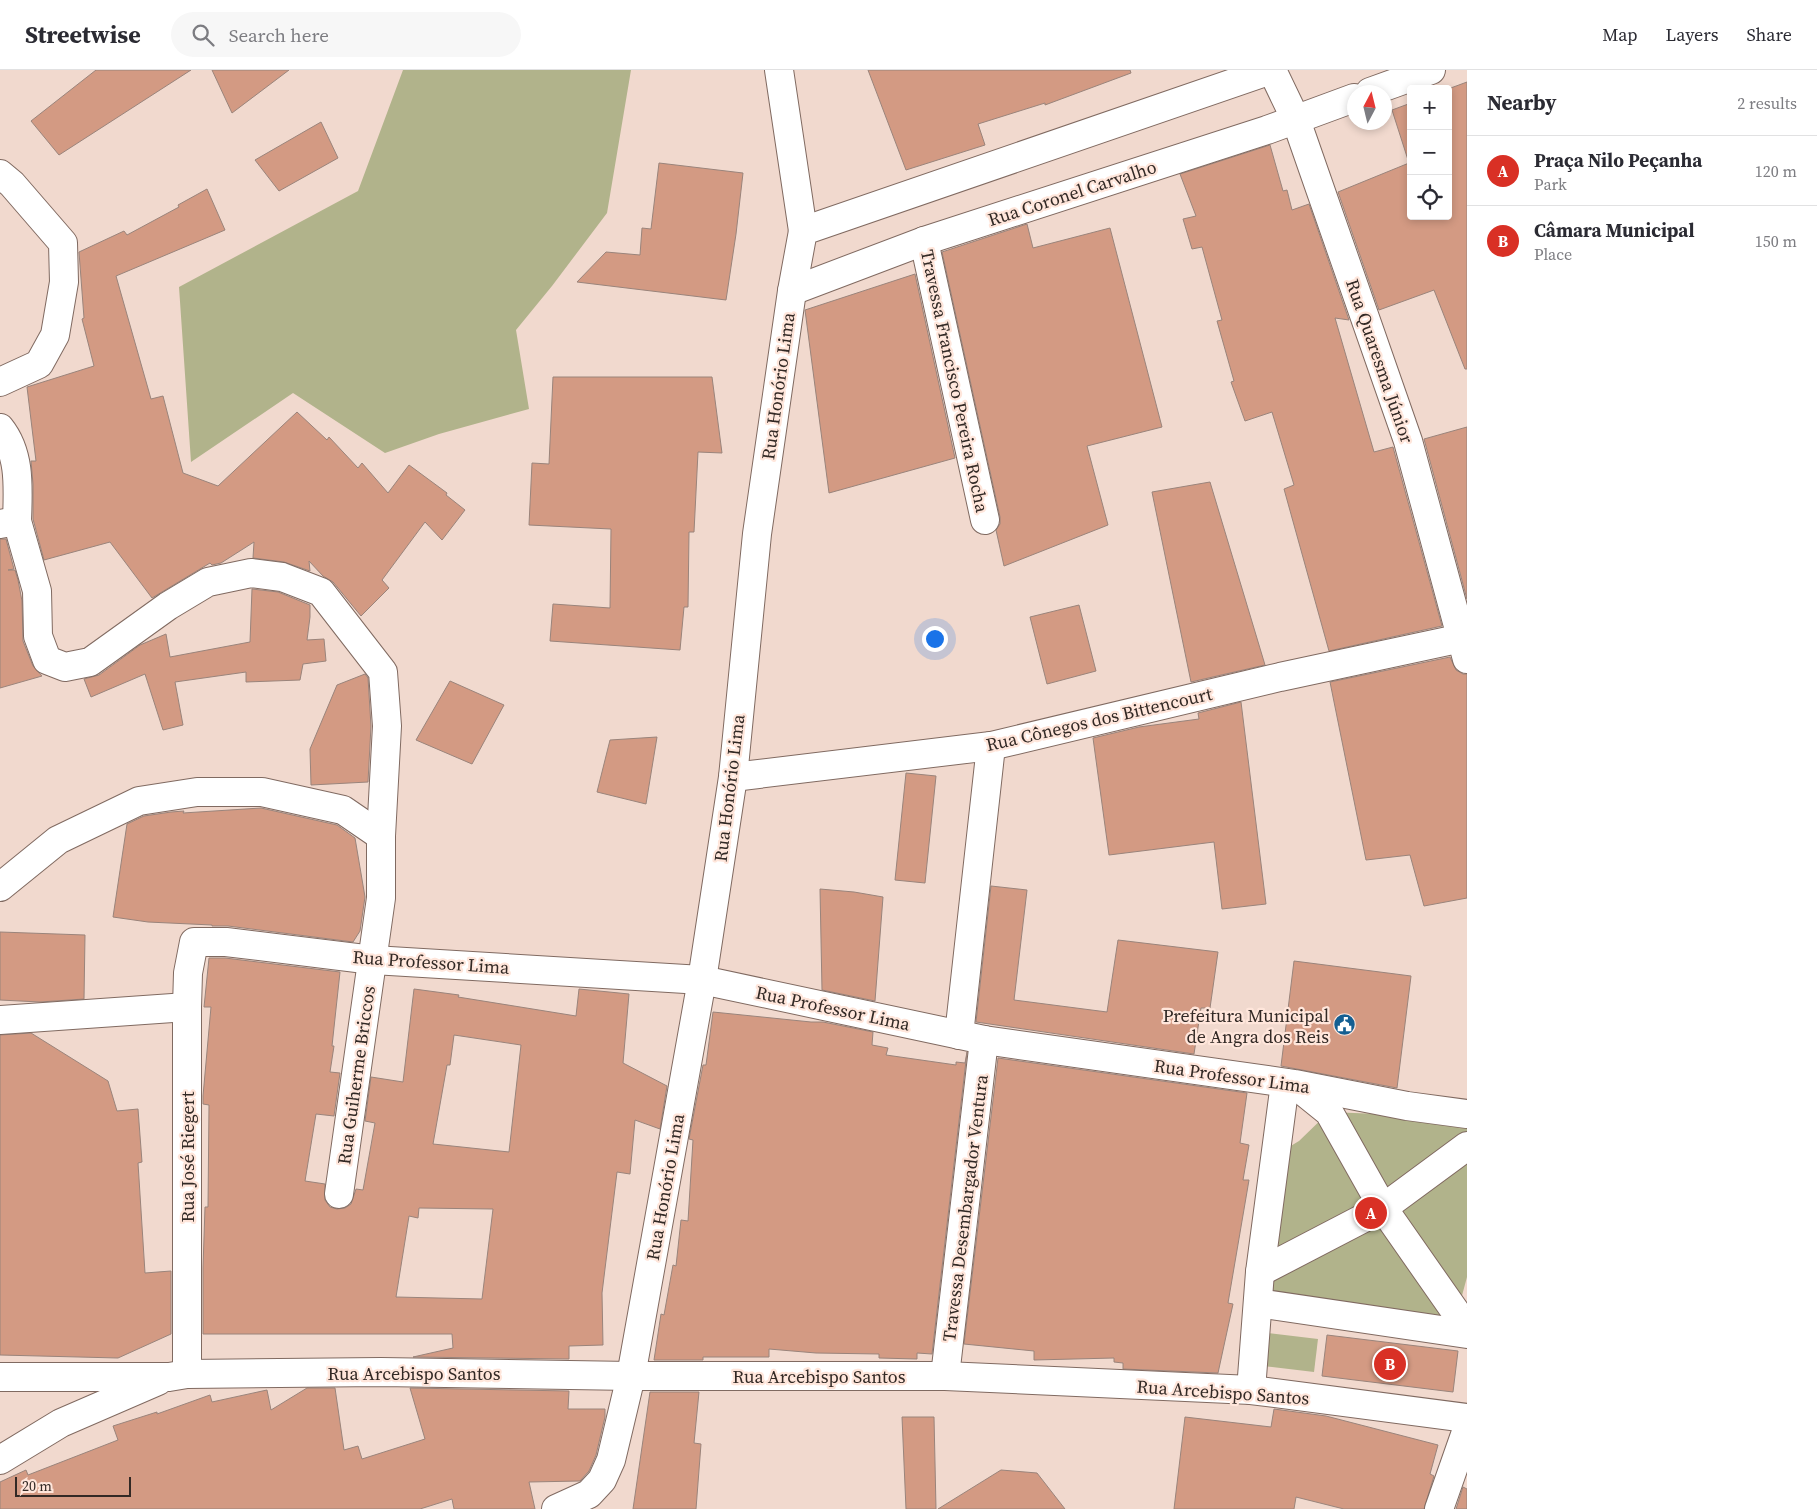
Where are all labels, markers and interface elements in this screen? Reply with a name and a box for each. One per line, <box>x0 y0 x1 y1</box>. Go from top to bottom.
search box <box>171 12 521 57</box>
text: Streetwise <box>25 18 141 51</box>
icon: search <box>189 21 217 49</box>
text: Search here <box>229 22 329 48</box>
text: Map <box>1602 22 1637 47</box>
text: Layers <box>1665 22 1718 47</box>
text: Share <box>1746 22 1792 47</box>
north arrow <box>1347 85 1392 130</box>
map controls <box>1407 85 1452 220</box>
button: + <box>1407 85 1452 130</box>
text: Nearby <box>1487 88 1557 117</box>
text: 2 results <box>1737 92 1797 114</box>
button: − <box>1407 130 1452 175</box>
text: Praça Nilo Peçanha <box>1534 147 1702 173</box>
street label: Rua Coronel Carvalho <box>985 154 1159 232</box>
text: A <box>1498 160 1508 182</box>
text: 120 m <box>1755 160 1797 182</box>
text: Park <box>1534 173 1567 195</box>
button: locate <box>1407 175 1452 220</box>
text: Câmara Municipal <box>1534 217 1695 243</box>
text: B <box>1498 230 1508 252</box>
text: 150 m <box>1755 230 1797 252</box>
text: Place <box>1534 243 1572 265</box>
street label: Travessa Francisco Pereira Rocha <box>915 247 995 515</box>
street label: Rua Quaresma Júnior <box>1340 276 1420 447</box>
street label: Rua Honório Lima <box>755 310 801 461</box>
your location <box>922 626 948 652</box>
street label: Rua Cônegos dos Bittencourt <box>984 681 1215 757</box>
street label: Rua Honório Lima <box>708 712 751 863</box>
street label: Rua Professor Lima <box>352 944 511 980</box>
street label: Rua Professor Lima <box>754 979 913 1037</box>
street label: Rua Guiherme Briccos <box>331 984 381 1166</box>
place label: Prefeitura Municipal de Angra dos Reis <box>1163 1003 1329 1049</box>
public building icon: Prefeitura Municipal de Angra dos Reis <box>1333 1013 1357 1037</box>
street label: Rua Professor Lima <box>1152 1053 1312 1099</box>
street label: Travessa Desembargador Ventura <box>936 1072 994 1343</box>
street label: Rua José Riegert <box>175 1091 200 1223</box>
street label: Rua Honório Lima <box>640 1111 690 1262</box>
pin: A <box>1355 1194 1387 1232</box>
pin: B <box>1374 1345 1406 1383</box>
street label: Rua Arcebispo Santos <box>327 1361 501 1386</box>
street label: Rua Arcebispo Santos <box>732 1364 906 1389</box>
street label: Rua Arcebispo Santos <box>1136 1373 1310 1411</box>
scale bar <box>15 1474 131 1497</box>
text: 20 m <box>22 1476 52 1496</box>

